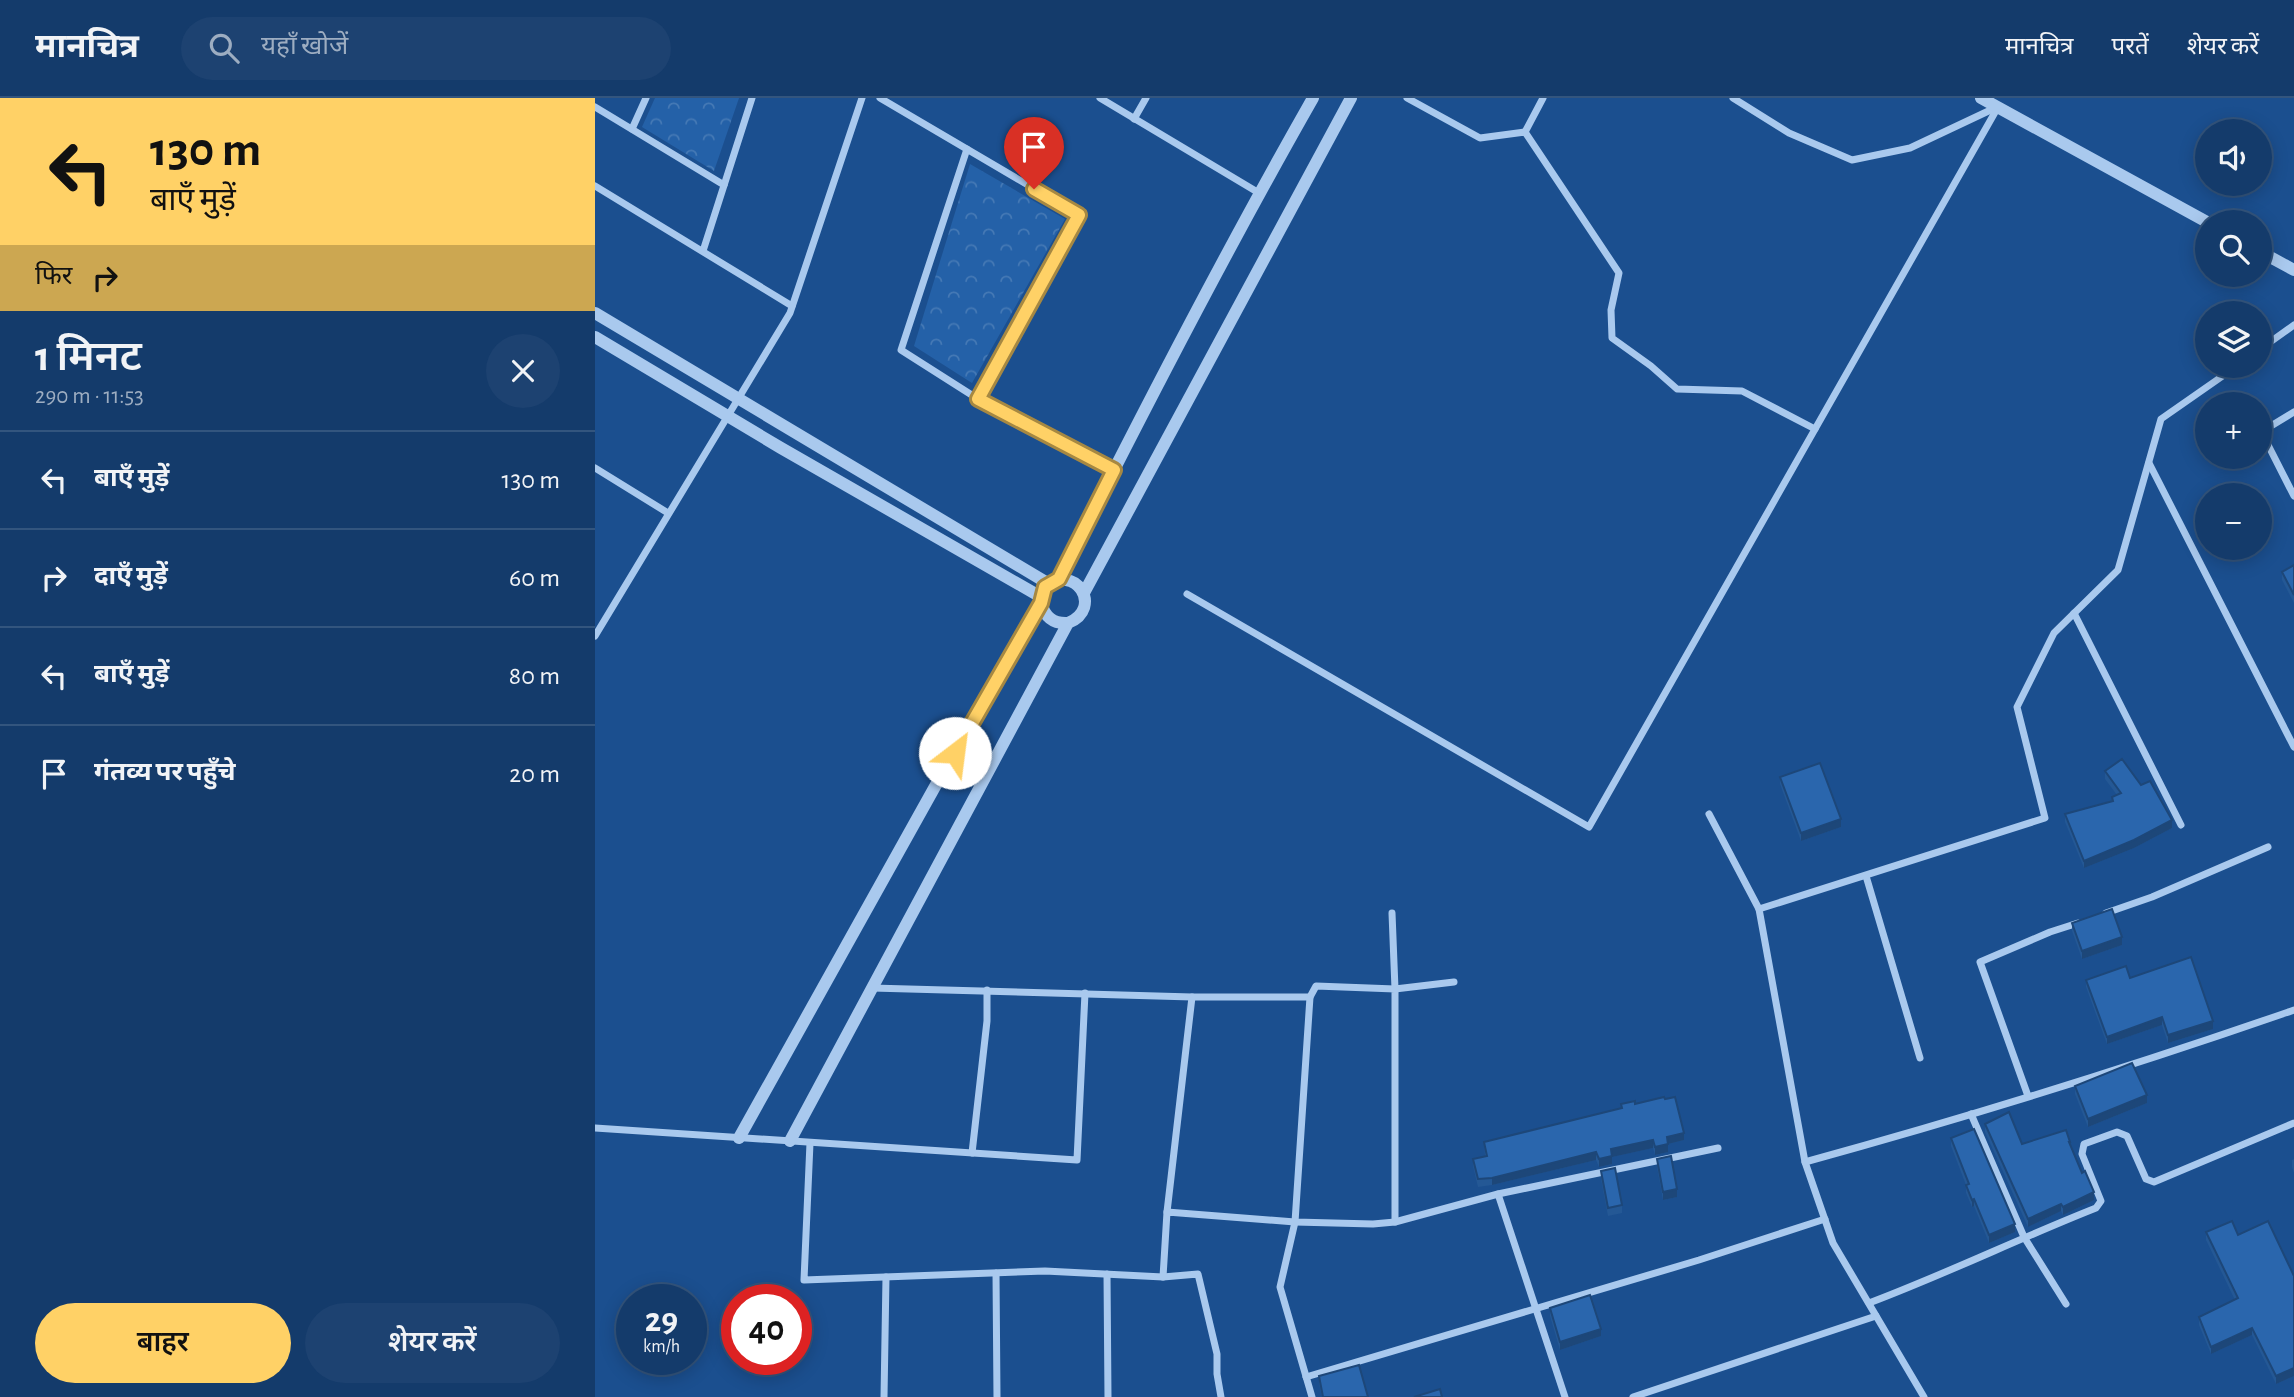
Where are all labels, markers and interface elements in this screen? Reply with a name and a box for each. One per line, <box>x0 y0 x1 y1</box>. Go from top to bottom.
search box <box>181 17 671 80</box>
icon: search <box>205 29 243 67</box>
text: मानचित्र <box>35 31 139 64</box>
text: यहाँ खोजें <box>261 33 348 59</box>
text: मानचित्र <box>2005 35 2074 59</box>
text: परतें <box>2112 35 2149 59</box>
text: शेयर करें <box>2187 35 2259 59</box>
pin <box>1004 117 1064 189</box>
map controls <box>2195 119 2272 560</box>
button: sound <box>2195 119 2272 196</box>
icon: left <box>35 126 126 217</box>
text: 130 m <box>150 126 261 175</box>
icon: arrive <box>1015 128 1053 166</box>
text: बाएँ मुड़ें <box>150 184 236 216</box>
button: search <box>2195 210 2272 287</box>
icon: right <box>86 259 124 297</box>
text: फिर <box>35 263 72 289</box>
button: layers <box>2195 301 2272 378</box>
button: close <box>486 334 560 408</box>
text: 1 मिनट <box>35 336 142 378</box>
text: 290 m · 11:53 <box>35 385 144 408</box>
button: + <box>2195 392 2272 469</box>
icon: left <box>35 461 73 499</box>
text: बाएँ मुड़ें <box>94 465 169 491</box>
text: 130 m <box>502 467 560 493</box>
button: − <box>2195 483 2272 560</box>
icon: right <box>35 559 73 597</box>
text: दाएँ मुड़ें <box>94 563 168 589</box>
text: 60 m <box>509 565 560 591</box>
icon: left <box>35 657 73 695</box>
text: बाएँ मुड़ें <box>94 661 169 687</box>
text: 80 m <box>509 663 560 689</box>
position arrow <box>918 716 992 790</box>
icon: arrive <box>35 755 73 793</box>
text: गंतव्य पर पहुँचे <box>94 759 236 785</box>
text: 20 m <box>509 761 560 787</box>
speed limit sign: 40 <box>721 1284 812 1375</box>
button: बाहर <box>35 1303 291 1383</box>
button: शेयर करें <box>305 1303 560 1383</box>
text: 29 <box>645 1303 678 1338</box>
text: km/h <box>643 1338 680 1356</box>

